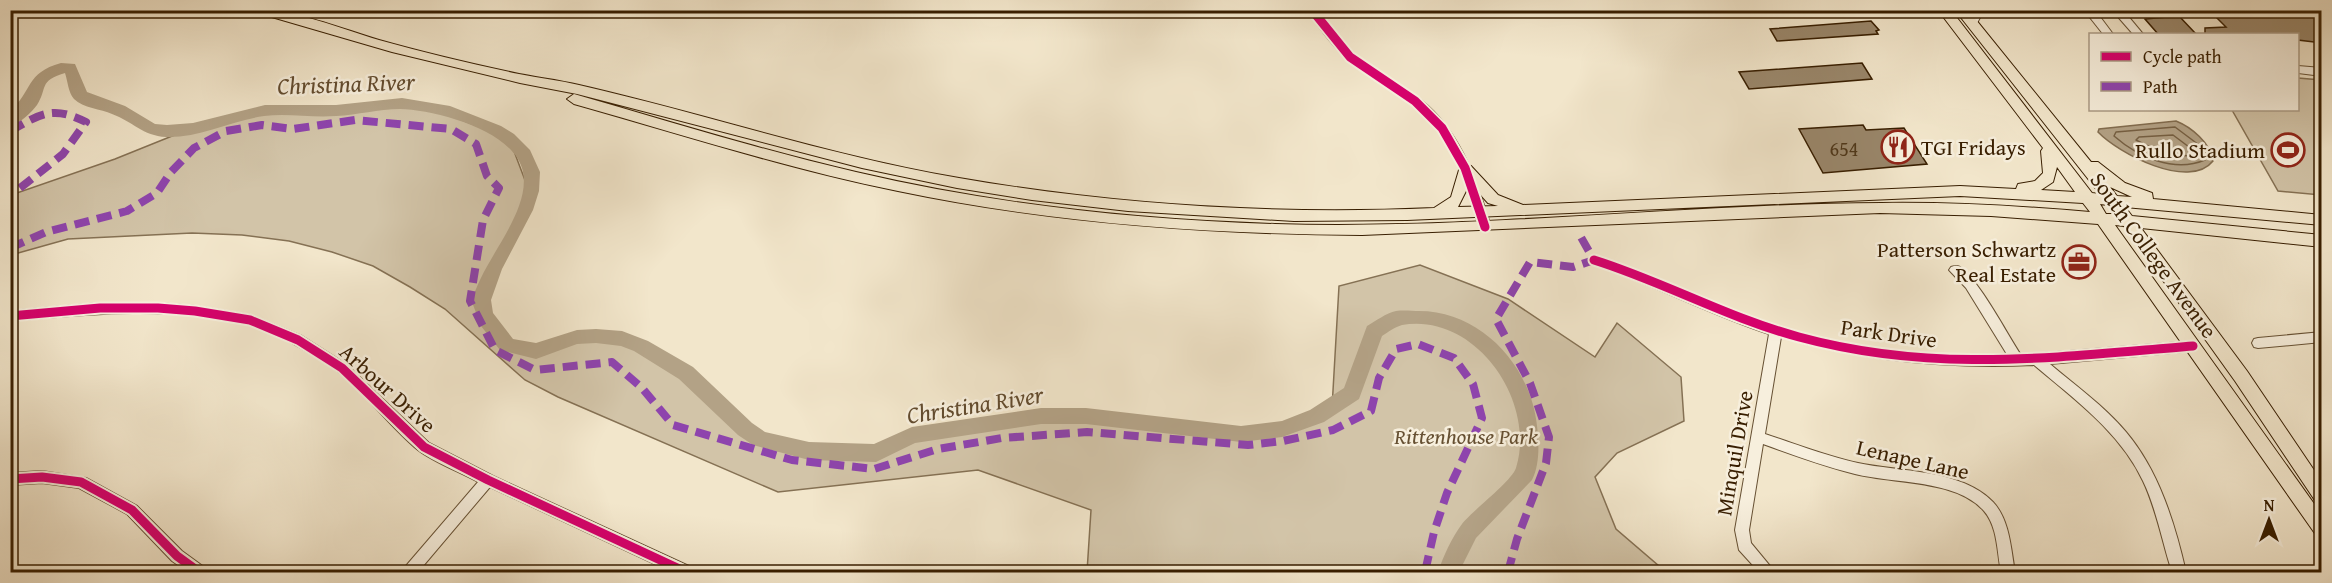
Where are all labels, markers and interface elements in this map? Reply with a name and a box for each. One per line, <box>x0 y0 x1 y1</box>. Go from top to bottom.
legend <box>2089 33 2299 111</box>
text: Cycle path <box>2143 43 2222 70</box>
water label: Christina River <box>277 64 416 103</box>
text: Path <box>2143 73 2178 100</box>
restaurant icon: TGI Fridays <box>1880 129 1916 165</box>
place label: TGI Fridays <box>1921 131 2026 163</box>
sports icon: Rullo Stadium <box>2270 132 2306 168</box>
house number: 654 <box>1830 134 1858 163</box>
place label: Rullo Stadium <box>2135 134 2265 166</box>
street label: South College Avenue <box>2083 165 2225 345</box>
place label: Patterson Schwartz Real Estate <box>1877 233 2056 290</box>
office icon: Patterson Schwartz Real Estate <box>2061 244 2097 280</box>
street label: Park Drive <box>1839 310 1939 356</box>
street label: Arbour Drive <box>333 336 443 440</box>
water label: Christina River <box>904 376 1047 433</box>
street label: Minquil Drive <box>1707 388 1761 518</box>
park label: Rittenhouse Park <box>1393 420 1539 452</box>
street label: Lenape Lane <box>1854 431 1972 487</box>
north arrow <box>2239 490 2299 550</box>
text: N <box>2264 493 2275 517</box>

